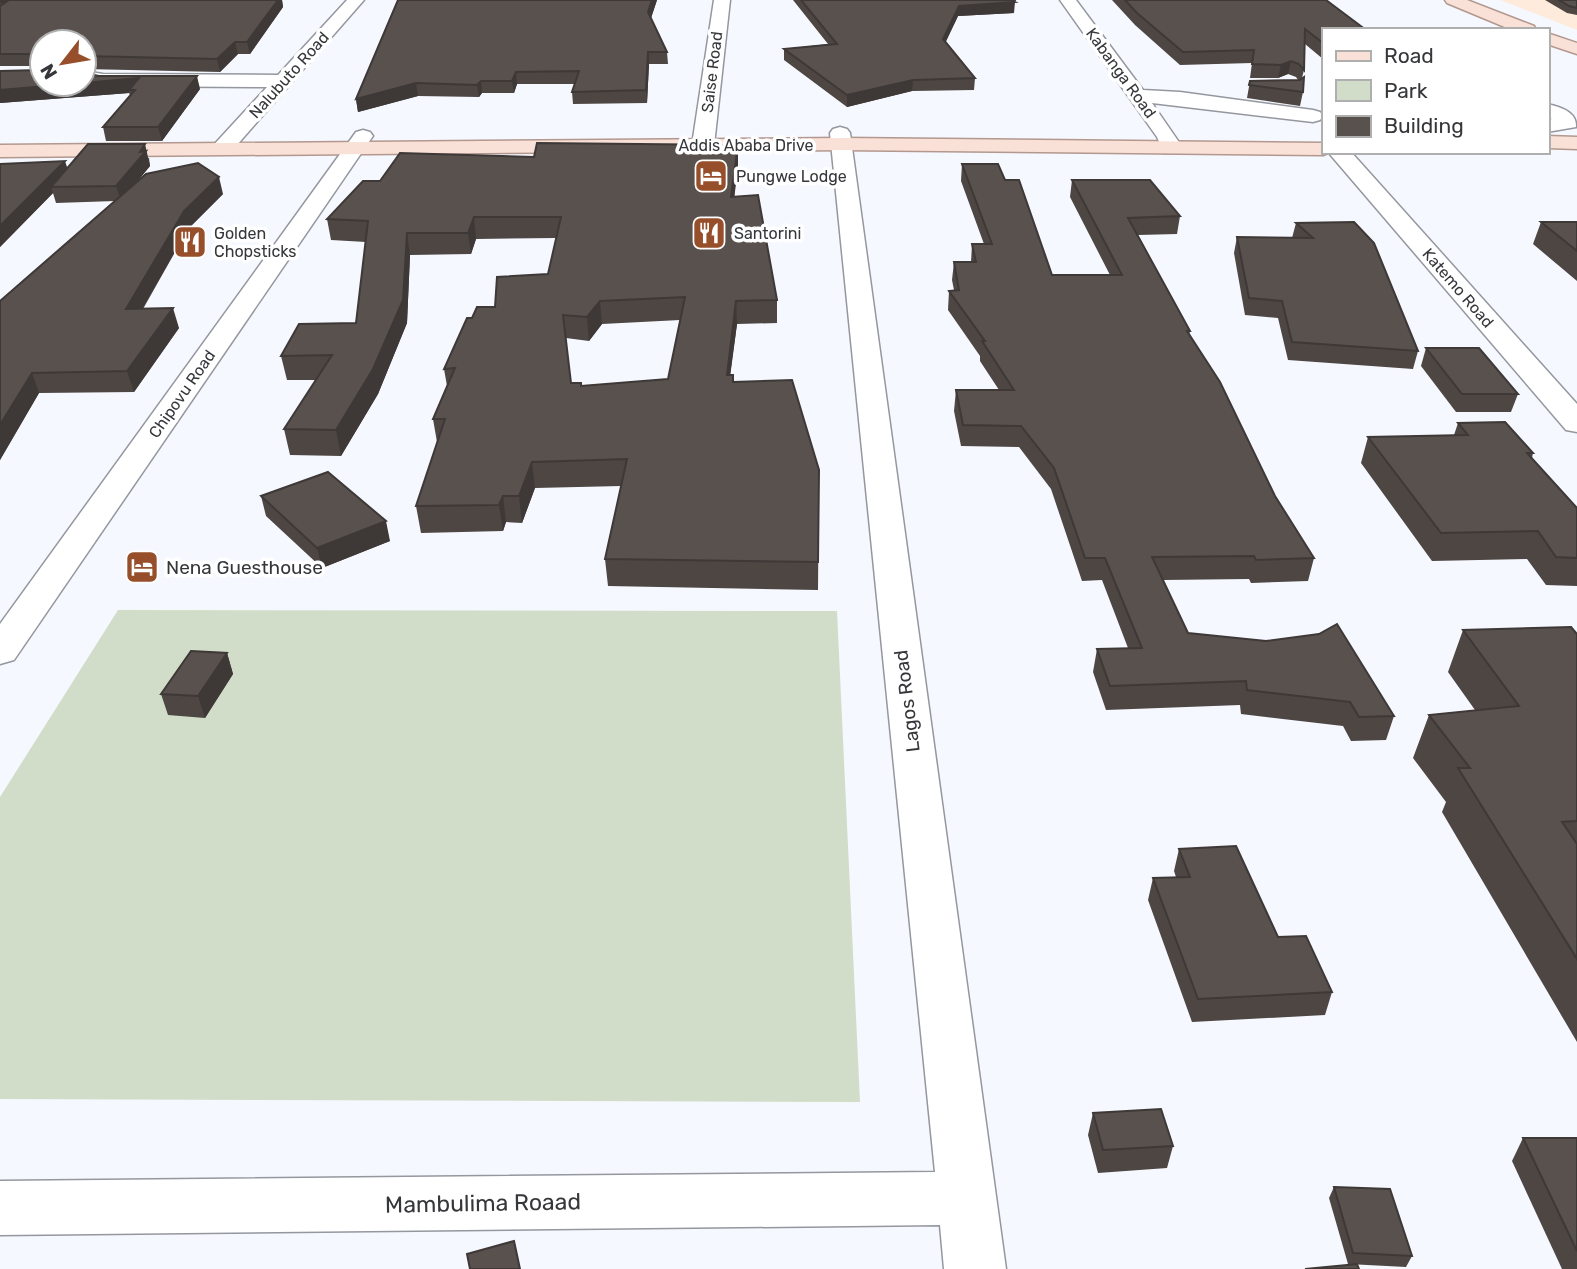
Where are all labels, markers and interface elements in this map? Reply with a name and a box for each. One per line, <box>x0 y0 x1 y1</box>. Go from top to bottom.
street label: Kabanga Road <box>1082 24 1160 122</box>
north arrow <box>28 28 98 98</box>
street label: Nalubuto Road <box>245 28 333 122</box>
legend <box>1322 28 1549 154</box>
street label: Saise Road <box>698 30 726 114</box>
text: Road <box>1384 43 1434 68</box>
text: N <box>35 60 62 83</box>
text: Park <box>1384 78 1428 103</box>
text: Building <box>1384 113 1464 138</box>
street label: Addis Ababa Drive <box>678 136 814 155</box>
hotel icon: Pungwe Lodge <box>692 157 730 195</box>
place label: Pungwe Lodge <box>736 167 847 186</box>
restaurant icon: Santorini <box>690 214 728 252</box>
restaurant icon: Golden Chopsticks <box>171 223 209 261</box>
place label: Golden Chopsticks <box>214 224 297 261</box>
place label: Santorini <box>734 224 801 243</box>
street label: Katemo Road <box>1418 245 1498 331</box>
street label: Chipovu Road <box>145 346 219 442</box>
hotel icon: Nena Guesthouse <box>123 548 161 586</box>
place label: Nena Guesthouse <box>166 556 323 579</box>
street label: Lagos Road <box>889 649 925 753</box>
street label: Mambulima Roaad <box>385 1187 581 1219</box>

